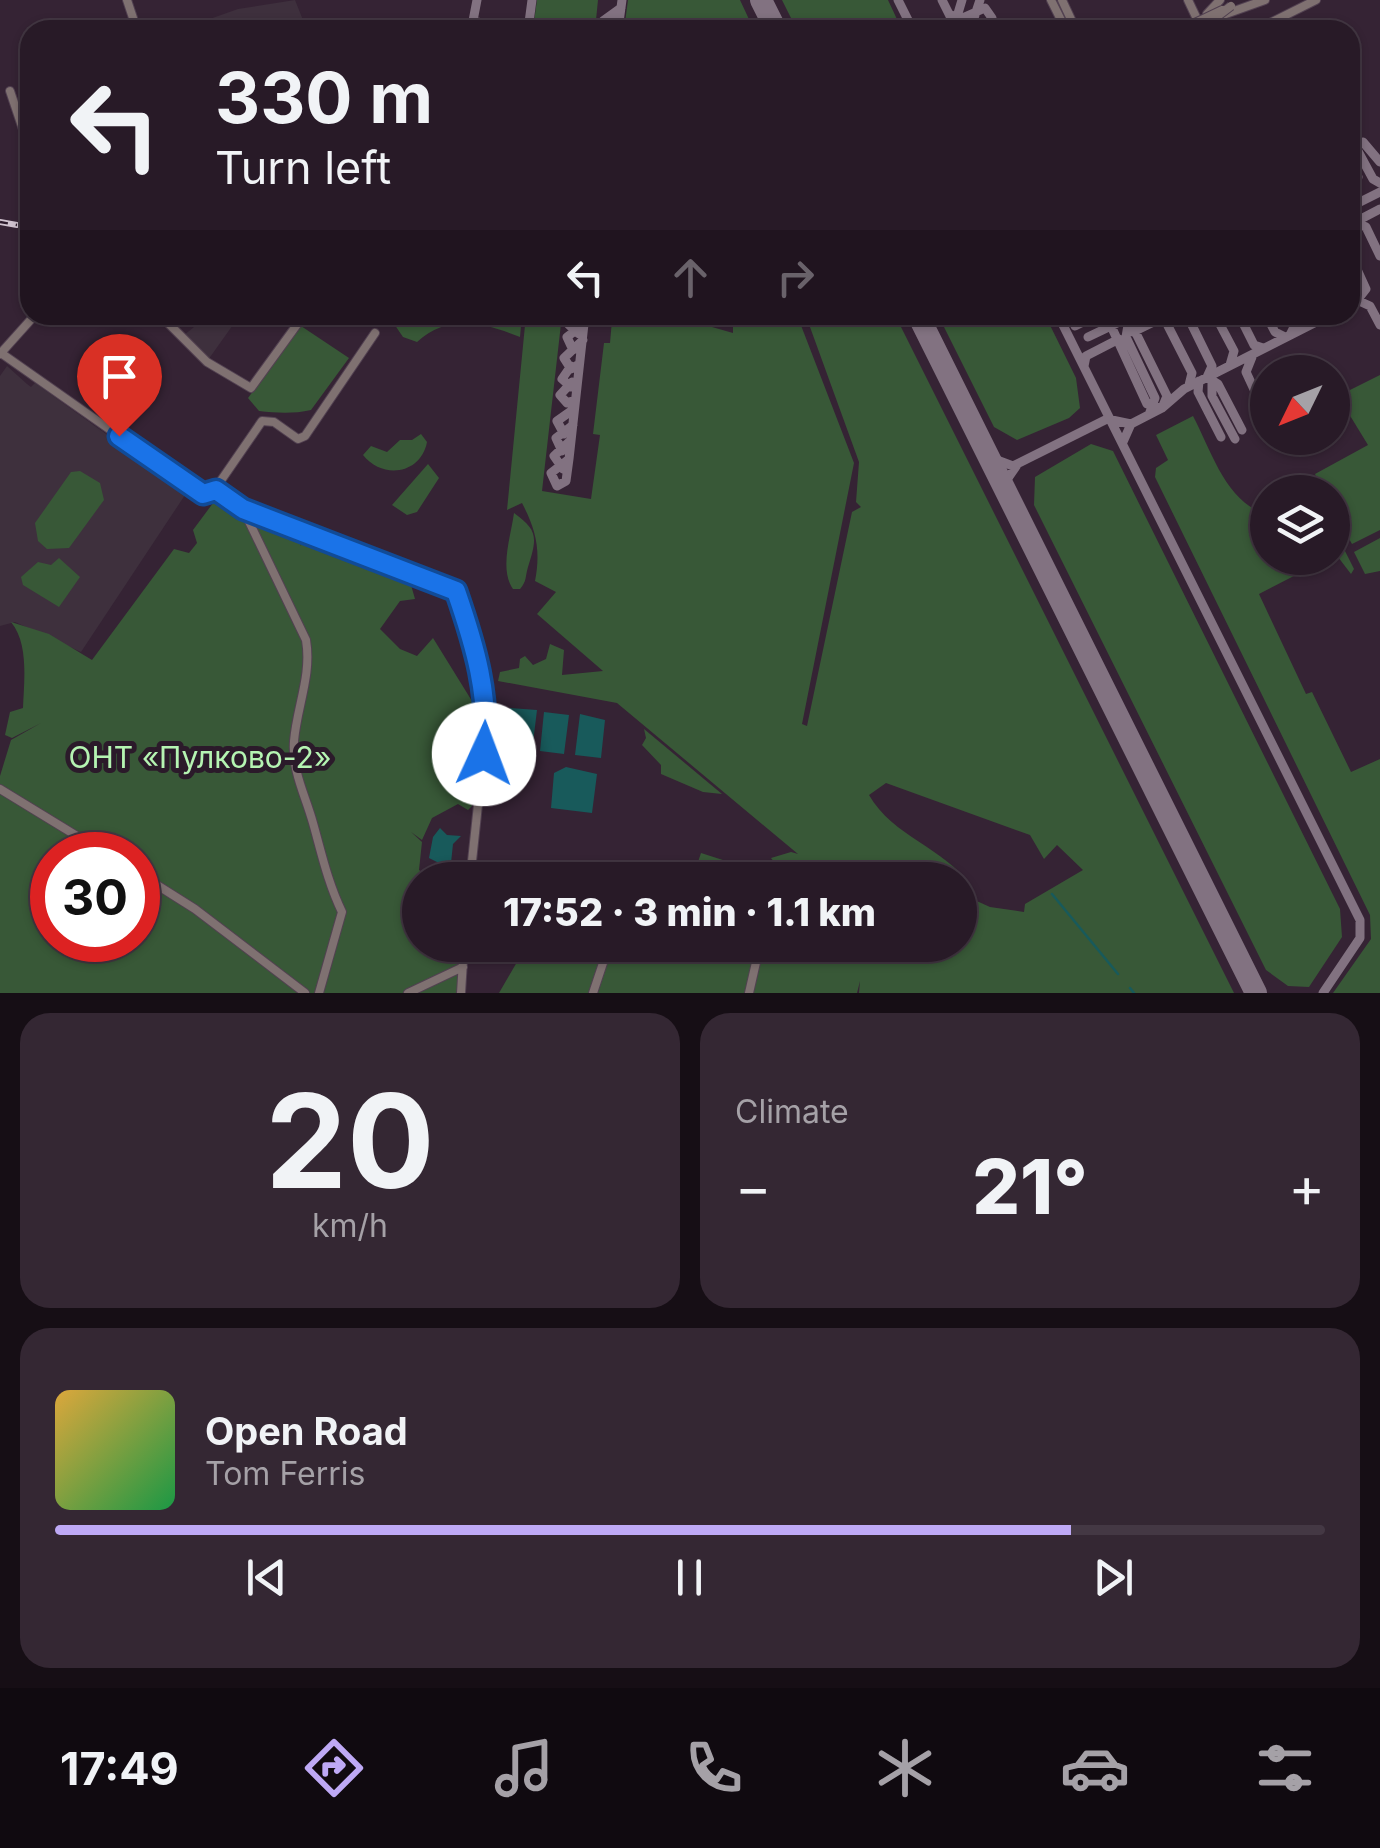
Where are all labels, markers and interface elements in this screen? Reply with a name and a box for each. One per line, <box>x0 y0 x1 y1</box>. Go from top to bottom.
text: 330 m <box>215 55 433 140</box>
icon: left <box>50 60 180 190</box>
text: Turn left <box>215 140 391 195</box>
icon: left <box>558 250 613 305</box>
icon: ahead <box>663 250 718 305</box>
icon: right <box>768 250 823 305</box>
pin <box>77 334 162 437</box>
icon: arrive <box>92 349 147 404</box>
north arrow <box>1250 355 1350 455</box>
map controls <box>1250 355 1350 575</box>
button: layers <box>1250 475 1350 575</box>
position arrow <box>432 702 536 806</box>
park label: ОНТ «Пулково-2» <box>69 739 331 775</box>
speed limit sign: 30 <box>30 832 160 962</box>
text: 17:52 · 3 min · 1.1 km <box>503 889 876 935</box>
text: 20 <box>265 1062 435 1219</box>
text: Climate <box>735 1092 849 1131</box>
text: 21° <box>972 1141 1088 1232</box>
text: − <box>735 1154 771 1220</box>
text: + <box>1289 1154 1325 1220</box>
text: km/h <box>312 1206 388 1245</box>
text: Open Road <box>205 1408 408 1454</box>
text: Tom Ferris <box>205 1454 365 1493</box>
icon: previous <box>239 1550 294 1605</box>
icon: pause <box>662 1550 717 1605</box>
icon: next <box>1086 1550 1141 1605</box>
icon: directions <box>299 1733 369 1803</box>
icon: music <box>489 1733 559 1803</box>
icon: phone <box>679 1733 749 1803</box>
icon: climate <box>870 1733 940 1803</box>
icon: car <box>1060 1733 1130 1803</box>
icon: filters <box>1250 1733 1320 1803</box>
text: 17:49 <box>60 1741 179 1796</box>

